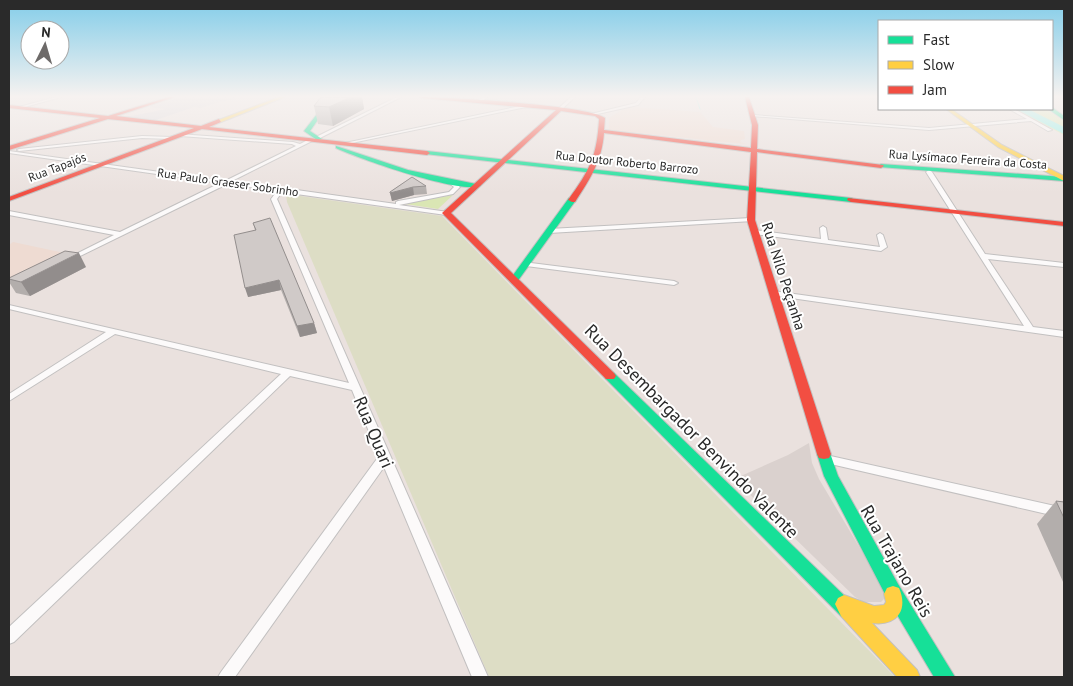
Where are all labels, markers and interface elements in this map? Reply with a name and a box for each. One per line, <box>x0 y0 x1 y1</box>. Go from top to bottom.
north arrow <box>20 20 70 70</box>
legend <box>878 20 1053 110</box>
text: N <box>41 23 52 41</box>
text: Fast <box>923 30 950 49</box>
text: Slow <box>923 55 954 74</box>
text: Jam <box>922 80 947 99</box>
street label: Rua Lysímaco Ferreira da Costa <box>888 146 1048 172</box>
street label: Rua Doutor Roberto Barrozo <box>555 147 699 177</box>
street label: Rua Tapajós <box>26 149 88 185</box>
street label: Rua Paulo Graeser Sobrinho <box>156 165 300 199</box>
street label: Rua Nilo Peçanha <box>758 220 810 332</box>
street label: Rua Desembargador Benvindo Valente <box>580 319 804 543</box>
street label: Rua Quari <box>349 393 399 471</box>
street label: Rua Trajano Reis <box>856 501 938 621</box>

